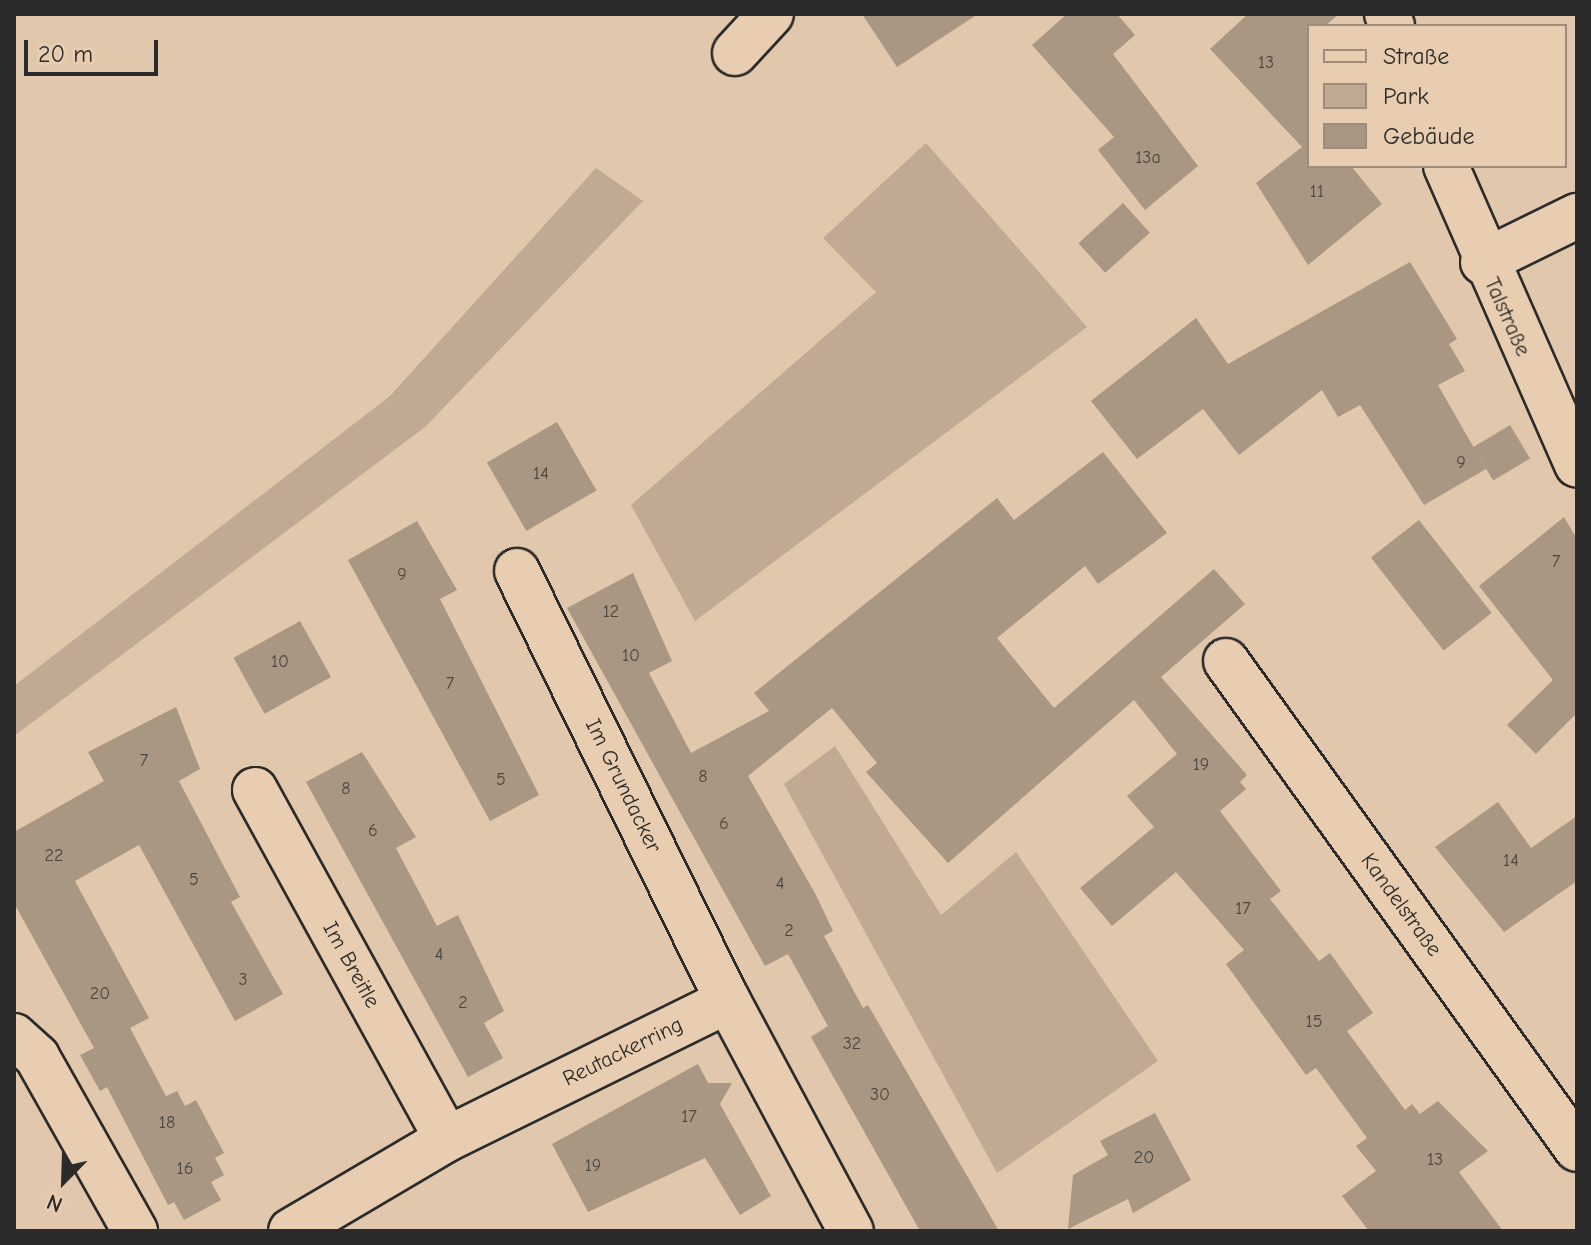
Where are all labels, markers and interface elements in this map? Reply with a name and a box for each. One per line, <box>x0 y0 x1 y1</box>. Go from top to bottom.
scale bar <box>28 24 162 74</box>
legend <box>1307 24 1567 168</box>
text: 20 m <box>38 40 93 68</box>
text: Straße <box>1383 42 1449 70</box>
house number: 13 <box>1258 52 1274 74</box>
text: Park <box>1383 82 1429 110</box>
text: Gebäude <box>1383 122 1474 150</box>
house number: 13a <box>1135 147 1161 169</box>
house number: 11 <box>1310 181 1324 203</box>
street label: Talstraße <box>1478 274 1536 360</box>
house number: 9 <box>1456 452 1466 474</box>
house number: 14 <box>533 463 549 485</box>
house number: 7 <box>1552 551 1560 573</box>
house number: 9 <box>397 564 407 586</box>
house number: 12 <box>603 601 619 623</box>
house number: 10 <box>622 645 640 667</box>
house number: 10 <box>271 651 289 673</box>
house number: 7 <box>446 673 454 695</box>
street label: Im Grundacker <box>579 715 667 857</box>
house number: 7 <box>140 750 148 772</box>
house number: 19 <box>1193 754 1209 776</box>
house number: 8 <box>698 766 708 788</box>
house number: 5 <box>496 769 506 791</box>
house number: 8 <box>341 778 351 800</box>
house number: 6 <box>719 813 729 835</box>
house number: 6 <box>368 820 378 842</box>
house number: 22 <box>45 845 63 867</box>
street label: Kandelstraße <box>1355 848 1447 962</box>
house number: 14 <box>1503 850 1519 872</box>
house number: 5 <box>189 869 199 891</box>
house number: 4 <box>776 873 784 895</box>
house number: 17 <box>1235 898 1251 920</box>
street label: Im Breitle <box>317 917 385 1013</box>
house number: 2 <box>784 920 794 942</box>
house number: 4 <box>435 944 443 966</box>
house number: 3 <box>238 969 248 991</box>
house number: 20 <box>90 983 110 1005</box>
house number: 2 <box>458 992 468 1014</box>
house number: 15 <box>1306 1011 1322 1033</box>
street label: Reutackerring <box>559 1012 687 1092</box>
house number: 32 <box>843 1033 861 1055</box>
house number: 30 <box>870 1084 890 1106</box>
house number: 17 <box>681 1106 697 1128</box>
house number: 18 <box>159 1112 175 1134</box>
north arrow <box>24 1141 104 1221</box>
house number: 20 <box>1134 1147 1154 1169</box>
house number: 13 <box>1427 1149 1443 1171</box>
house number: 19 <box>585 1155 601 1177</box>
house number: 16 <box>177 1158 193 1180</box>
text: N <box>43 1188 66 1218</box>

